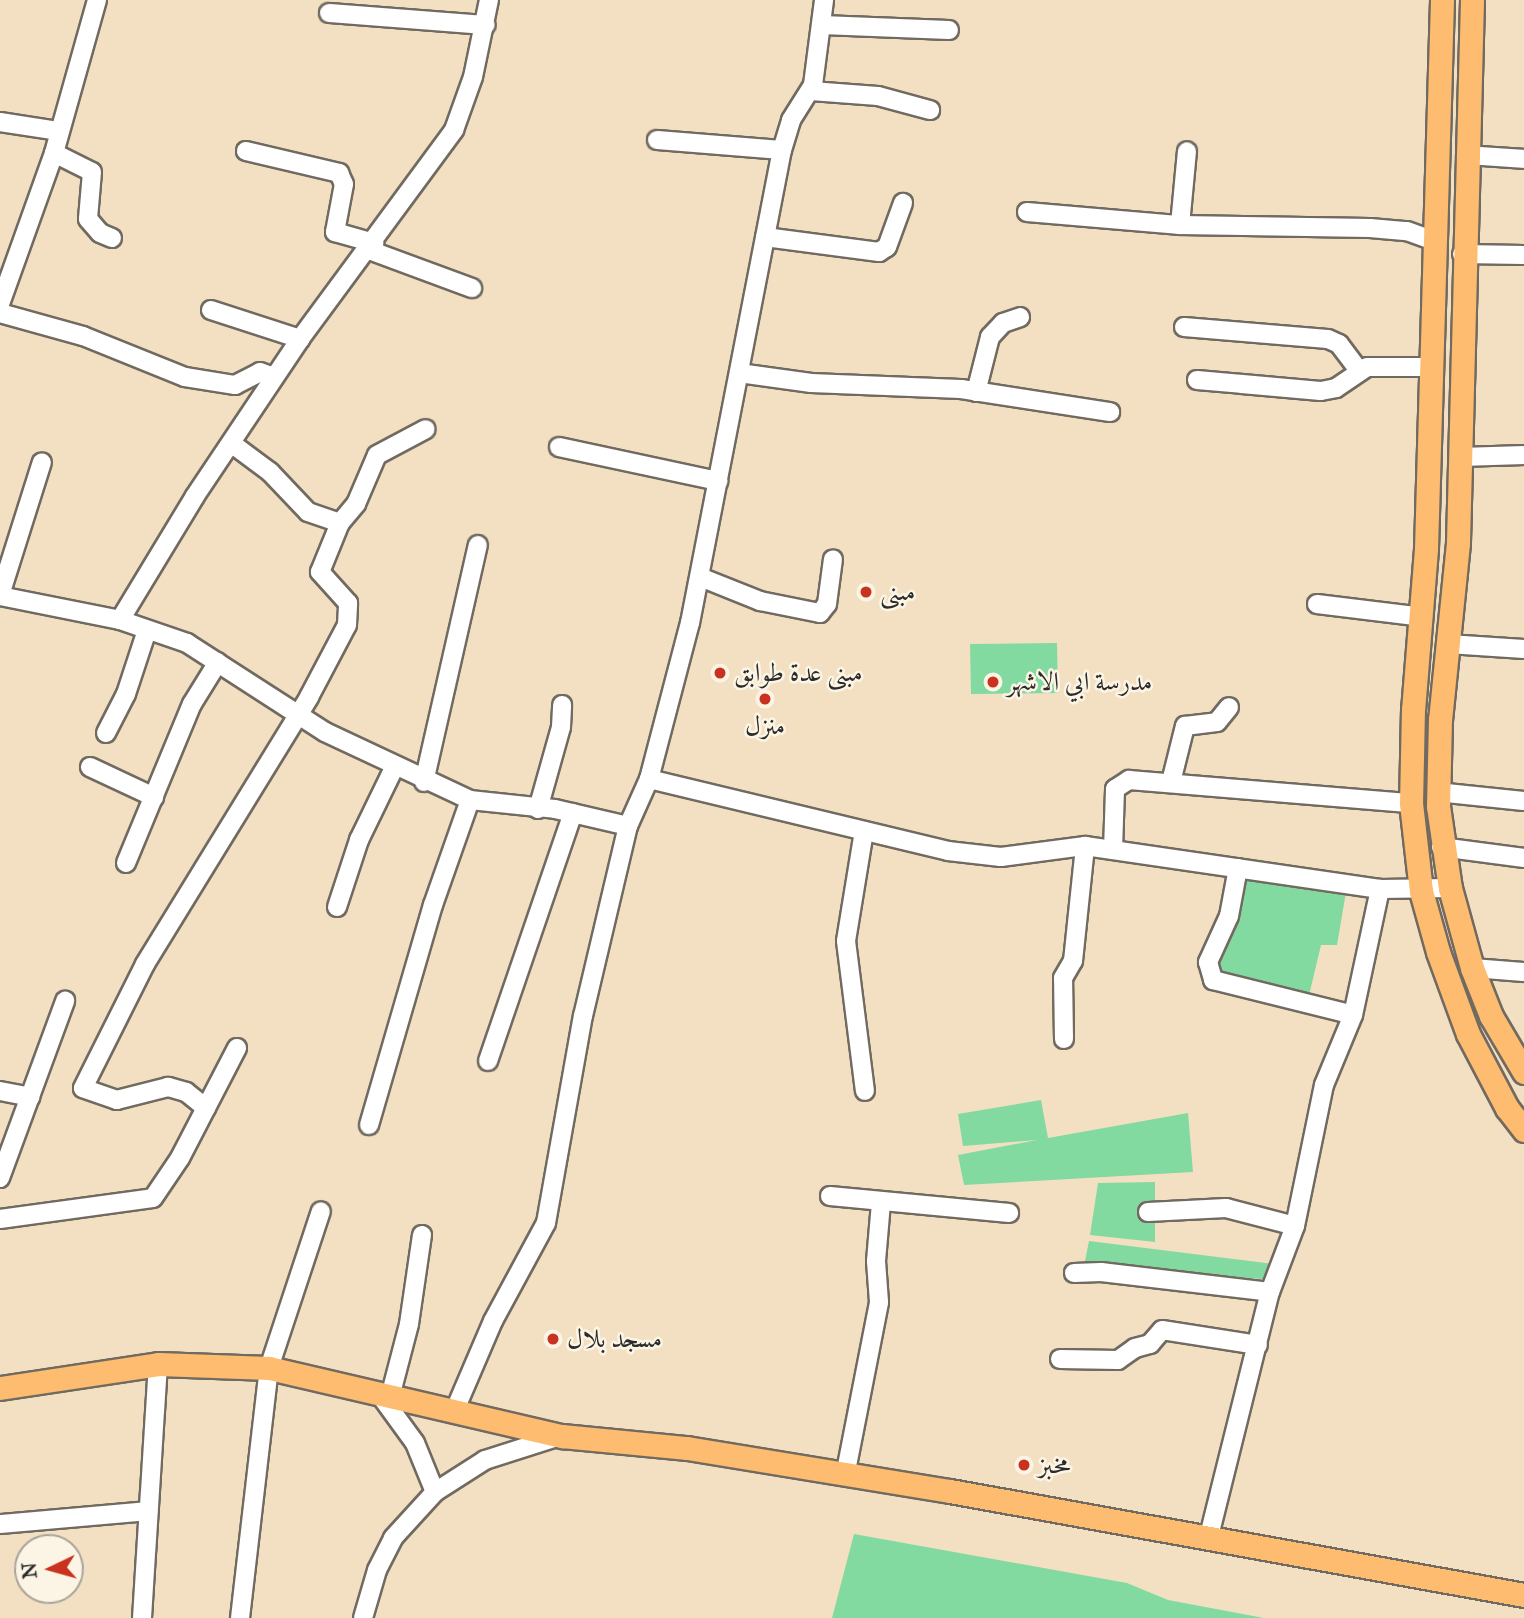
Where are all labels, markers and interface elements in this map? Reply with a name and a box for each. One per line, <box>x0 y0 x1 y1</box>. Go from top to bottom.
place label: مبنى <box>880 576 915 608</box>
marker: مبنى <box>858 584 874 600</box>
place label: مبنى عدة طوابق <box>734 657 863 689</box>
marker: مبنى عدة طوابق <box>712 665 728 681</box>
place label: مدرسة ابي الاشهر <box>1007 666 1152 698</box>
marker: مدرسة ابي الاشهر <box>985 674 1001 690</box>
marker: منزل <box>757 691 773 707</box>
place label: منزل <box>745 710 785 742</box>
place label: مسجد بلال <box>567 1323 662 1355</box>
marker: مسجد بلال <box>545 1331 561 1347</box>
place label: مخبز <box>1038 1449 1070 1481</box>
marker: مخبز <box>1016 1457 1032 1473</box>
north arrow <box>14 1534 84 1604</box>
text: N <box>17 1562 42 1580</box>

